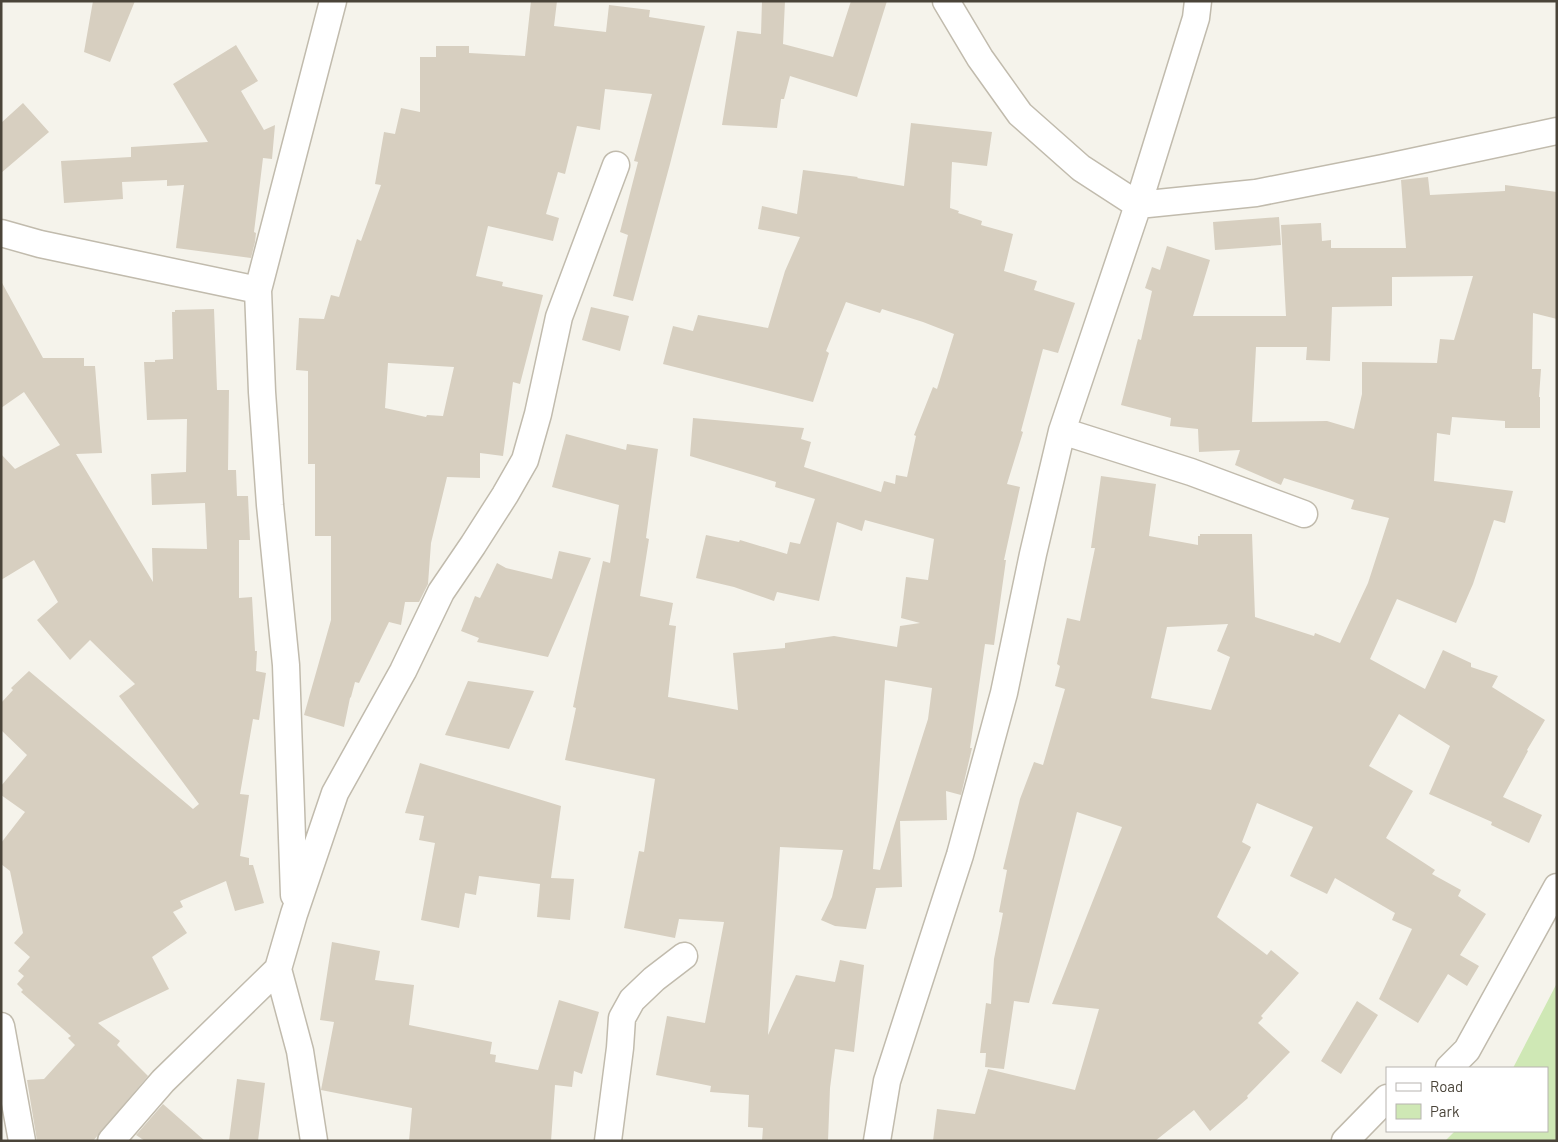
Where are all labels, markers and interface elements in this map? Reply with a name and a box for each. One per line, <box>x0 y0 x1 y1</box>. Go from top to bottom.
legend <box>1386 1067 1548 1132</box>
text: Road <box>1430 1077 1463 1095</box>
text: Park <box>1430 1102 1460 1120</box>

